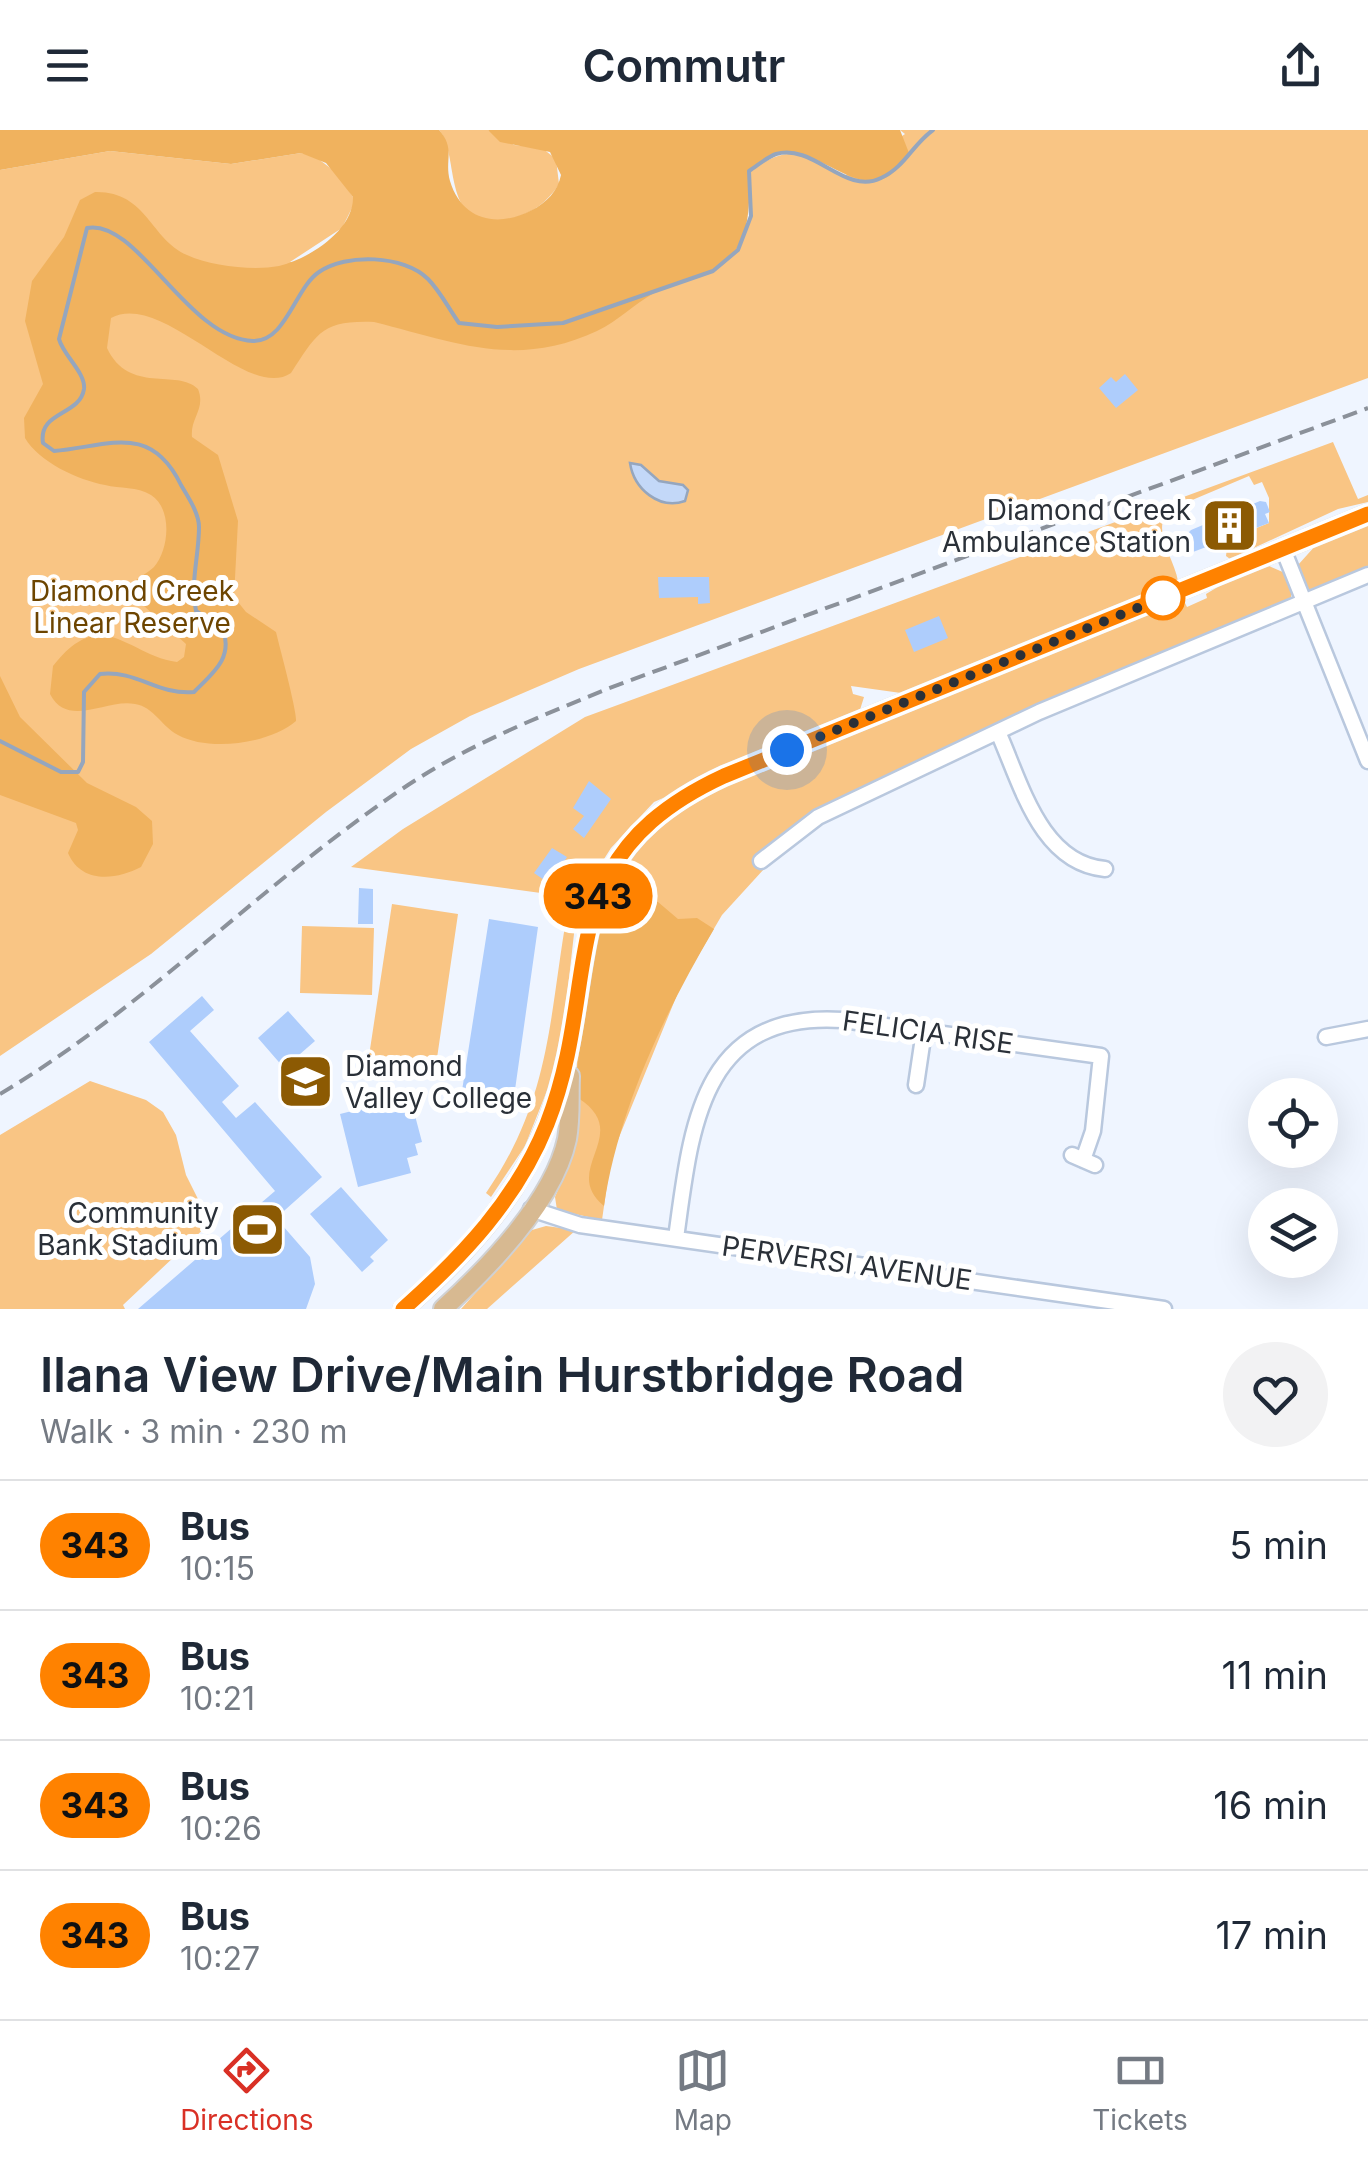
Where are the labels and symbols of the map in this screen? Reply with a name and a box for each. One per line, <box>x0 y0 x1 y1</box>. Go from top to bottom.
place label: Diamond Creek Ambulance Station <box>942 493 1191 559</box>
building icon: Diamond Creek Ambulance Station <box>1200 496 1260 556</box>
park label: Diamond Creek Linear Reserve <box>30 574 234 640</box>
unlabelled marker <box>1142 577 1184 619</box>
your location <box>762 725 812 775</box>
line badge: 343 <box>540 864 656 928</box>
street label: FELICIA RISE <box>840 1003 1016 1061</box>
place label: Diamond Valley College <box>345 1049 532 1115</box>
school or university icon: Diamond Valley College <box>276 1052 336 1112</box>
place label: Community Bank Stadium <box>37 1196 219 1262</box>
sports icon: Community Bank Stadium <box>228 1199 288 1259</box>
street label: PERVERSI AVENUE <box>720 1229 974 1297</box>

